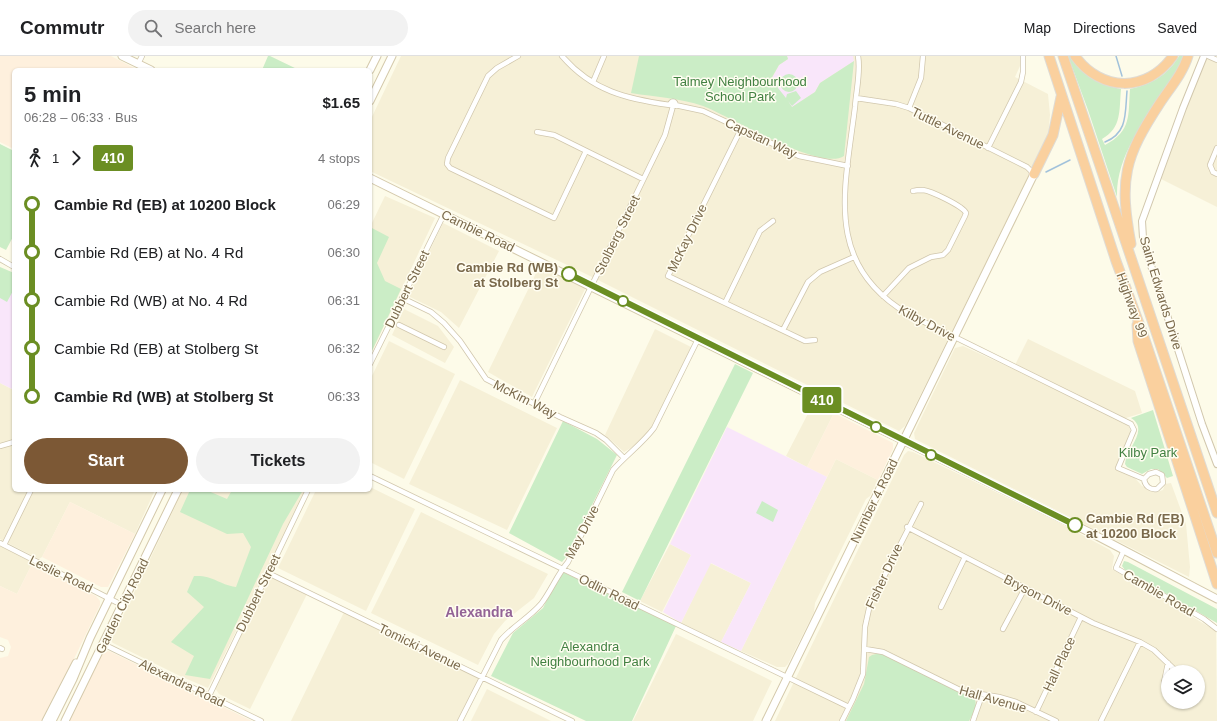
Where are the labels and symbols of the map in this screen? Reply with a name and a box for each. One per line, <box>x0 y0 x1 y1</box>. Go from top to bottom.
park label: Talmey Neighbourhood School Park <box>673 74 807 104</box>
street label: Tuttle Avenue <box>909 104 987 152</box>
street label: Capstan Way <box>723 115 800 161</box>
street label: Stolberg Street <box>591 192 643 277</box>
street label: McKay Drive <box>664 202 710 274</box>
street label: Cambie Road <box>439 207 517 255</box>
street label: Saint Edwards Drive <box>1137 234 1185 352</box>
street label: Dubbert Street <box>382 247 432 330</box>
place label: Cambie Rd (WB) at Stolberg St <box>456 260 559 290</box>
marker: Cambie Rd (WB) at Stolberg St <box>561 266 577 282</box>
street label: Highway 99 <box>1113 271 1151 339</box>
unlabelled marker <box>617 295 629 307</box>
street label: Kilby Drive <box>896 302 958 344</box>
street label: McKim Way <box>491 377 560 422</box>
line badge: 410 <box>799 387 845 413</box>
unlabelled marker <box>870 421 882 433</box>
park label: Kilby Park <box>1119 445 1178 460</box>
unlabelled marker <box>925 449 937 461</box>
street label: Number 4 Road <box>847 456 901 546</box>
street label: May Drive <box>562 503 602 561</box>
place label: Cambie Rd (EB) at 10200 Block <box>1086 511 1184 541</box>
marker: Cambie Rd (EB) at 10200 Block <box>1067 517 1083 533</box>
street label: Fisher Drive <box>862 541 906 611</box>
street label: Dubbert Street <box>233 551 283 634</box>
street label: Leslie Road <box>27 552 95 596</box>
street label: Garden City Road <box>92 556 152 656</box>
street label: Cambie Road <box>1121 567 1197 619</box>
street label: Odlin Road <box>576 571 642 613</box>
street label: Bryson Drive <box>1001 571 1075 619</box>
district label: Alexandra <box>445 604 513 620</box>
street label: Tomicki Avenue <box>376 621 464 673</box>
street label: Hall Place <box>1040 634 1078 694</box>
park label: Alexandra Neighbourhood Park <box>530 639 650 669</box>
street label: Alexandra Road <box>137 656 227 710</box>
street label: Hall Avenue <box>958 682 1028 716</box>

